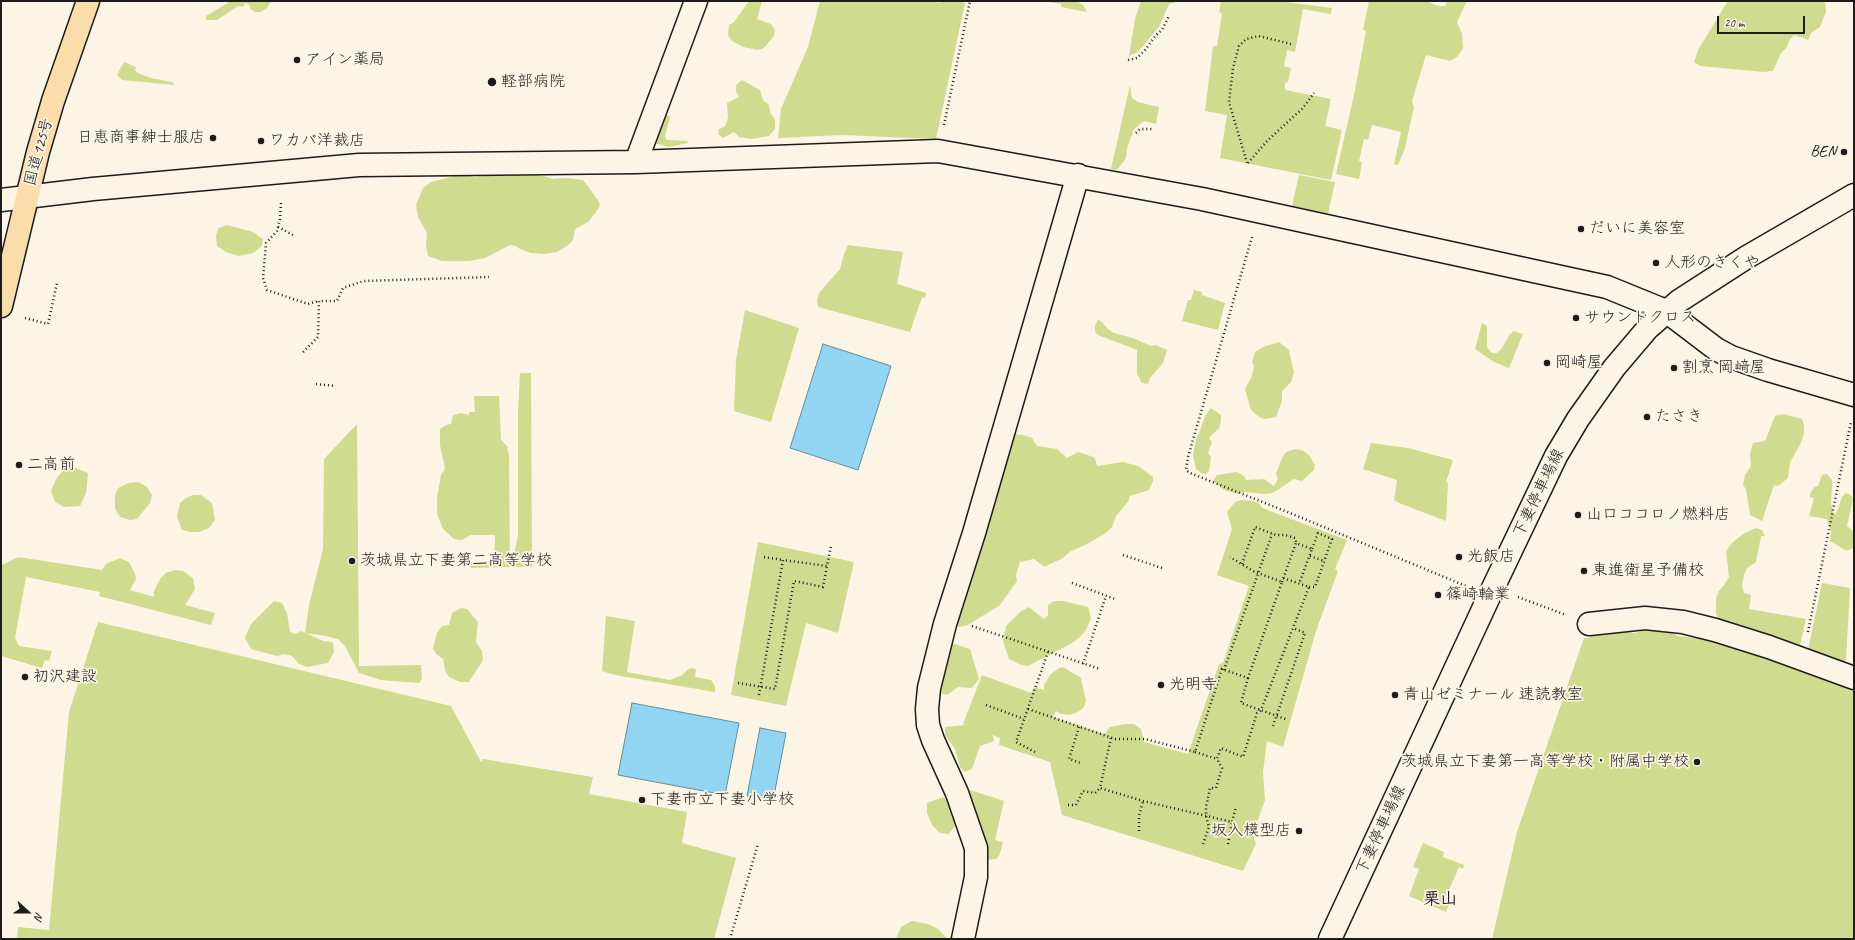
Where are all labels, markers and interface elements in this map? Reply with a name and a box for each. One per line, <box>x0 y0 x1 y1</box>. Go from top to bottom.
scale bar <box>1719 8 1807 34</box>
text: 20 m <box>1724 15 1744 31</box>
place label: アイン薬局 <box>305 50 385 70</box>
marker: アイン薬局 <box>292 55 302 65</box>
place label: 軽部病院 <box>501 72 565 92</box>
marker: 軽部病院 <box>486 76 498 88</box>
street label: 国道125号 <box>21 116 57 188</box>
place label: 日恵商事紳士服店 <box>77 128 205 148</box>
place label: ワカバ洋裁店 <box>269 131 365 151</box>
marker: 日恵商事紳士服店 <box>208 133 218 143</box>
marker: ワカバ洋裁店 <box>256 136 266 146</box>
place label: BEN <box>1810 142 1836 162</box>
marker: BEN <box>1839 147 1849 157</box>
place label: だいに美容室 <box>1589 219 1685 239</box>
marker: だいに美容室 <box>1576 224 1586 234</box>
place label: 人形のきくや <box>1664 253 1760 273</box>
marker: 人形のきくや <box>1651 258 1661 268</box>
place label: サウンドクロス <box>1584 308 1696 328</box>
marker: サウンドクロス <box>1571 313 1581 323</box>
place label: 岡崎屋 <box>1555 353 1603 373</box>
marker: 岡崎屋 <box>1542 358 1552 368</box>
place label: 割烹 岡﨑屋 <box>1682 358 1766 378</box>
marker: 割烹 岡﨑屋 <box>1669 363 1679 373</box>
place label: たさき <box>1655 407 1703 427</box>
marker: たさき <box>1642 412 1652 422</box>
street label: 下妻停車場線 <box>1509 446 1569 540</box>
place label: 二高前 <box>27 455 75 475</box>
marker: 二高前 <box>14 460 24 470</box>
place label: 山口ココロノ燃料店 <box>1586 505 1730 525</box>
marker: 山口ココロノ燃料店 <box>1573 510 1583 520</box>
place label: 光飯店 <box>1467 547 1515 567</box>
place label: 茨城県立下妻第二高等学校 <box>360 551 552 571</box>
marker: 光飯店 <box>1454 552 1464 562</box>
marker: 茨城県立下妻第二高等学校 <box>347 556 357 566</box>
place label: 東進衛星予備校 <box>1592 561 1704 581</box>
marker: 東進衛星予備校 <box>1579 566 1589 576</box>
place label: 篠崎輪業 <box>1446 585 1510 605</box>
marker: 篠崎輪業 <box>1433 590 1443 600</box>
place label: 初沢建設 <box>33 667 97 687</box>
marker: 初沢建設 <box>20 672 30 682</box>
place label: 光明寺 <box>1169 675 1217 695</box>
marker: 光明寺 <box>1156 680 1166 690</box>
place label: 青山ゼミナール 速読教室 <box>1403 685 1583 705</box>
marker: 青山ゼミナール 速読教室 <box>1390 690 1400 700</box>
place label: 茨城県立下妻第一高等学校・附属中学校 <box>1401 752 1689 772</box>
marker: 茨城県立下妻第一高等学校・附属中学校 <box>1692 757 1702 767</box>
street label: 下妻停車場線 <box>1352 782 1410 878</box>
place label: 下妻市立下妻小学校 <box>650 790 794 810</box>
marker: 下妻市立下妻小学校 <box>637 795 647 805</box>
place label: 坂入模型店 <box>1211 821 1291 841</box>
marker: 坂入模型店 <box>1294 826 1304 836</box>
district label: 栗山 <box>1423 890 1457 910</box>
north arrow <box>8 892 48 932</box>
text: N <box>31 911 47 922</box>

